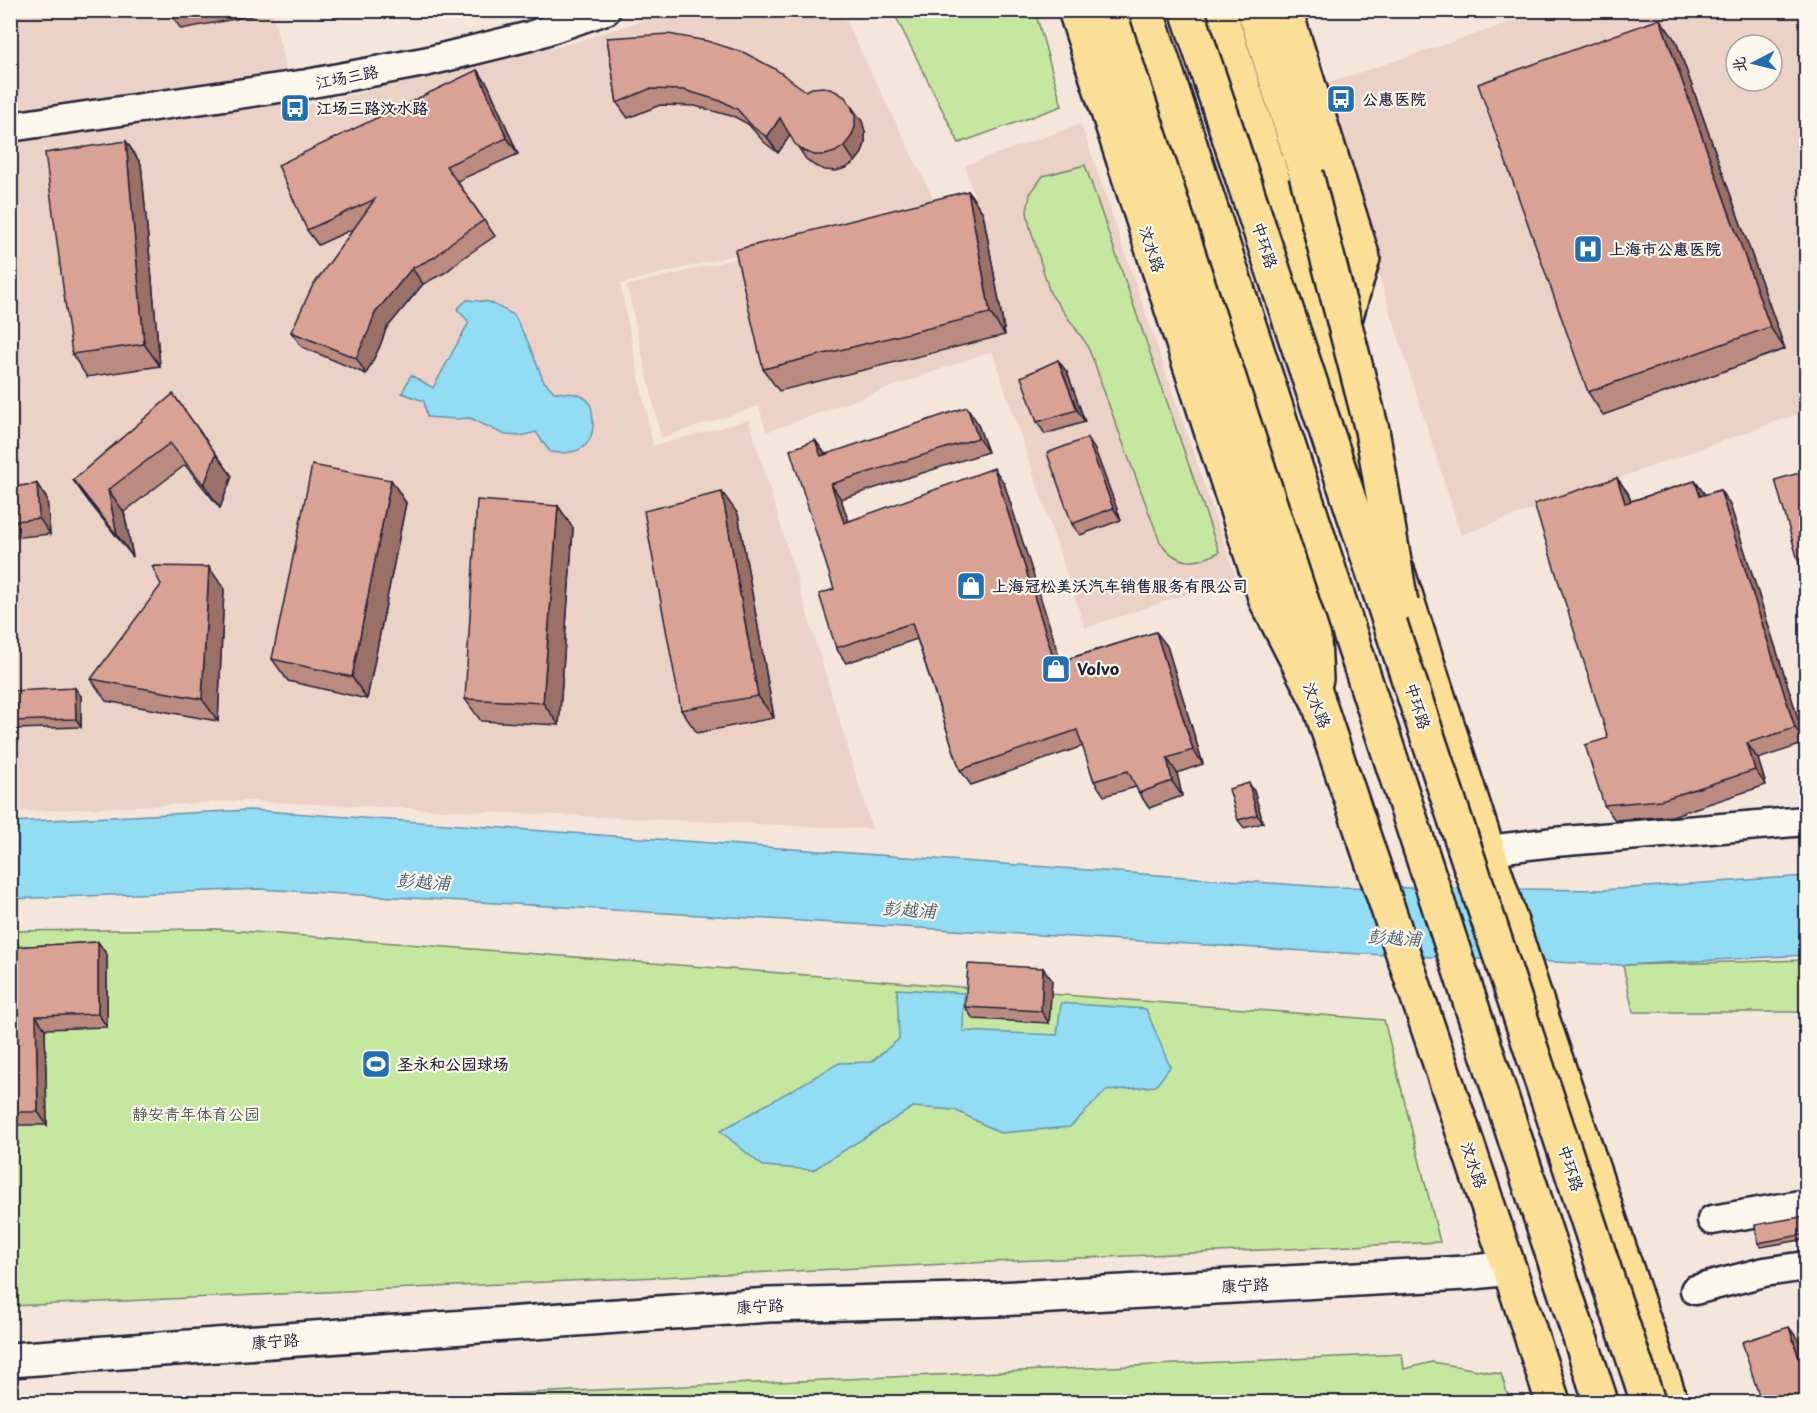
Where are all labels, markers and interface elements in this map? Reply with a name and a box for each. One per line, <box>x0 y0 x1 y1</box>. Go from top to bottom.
north arrow <box>1724 33 1784 93</box>
text: 北 <box>1725 56 1751 74</box>
street label: 江场三路 <box>313 58 381 94</box>
bus stop icon: 公惠医院 <box>1325 83 1357 115</box>
place label: 公惠医院 <box>1362 86 1426 110</box>
bus stop icon: 江场三路汶水路 <box>279 92 311 124</box>
place label: 江场三路汶水路 <box>316 95 428 119</box>
street label: 中环路 <box>1247 218 1285 271</box>
street label: 汶水路 <box>1134 222 1172 275</box>
hospital icon: 上海市公惠医院 <box>1572 233 1604 265</box>
place label: 上海市公惠医院 <box>1609 236 1721 260</box>
shop icon: 上海冠松美沃汽车销售服务有限公司 <box>955 570 987 602</box>
place label: 上海冠松美沃汽车销售服务有限公司 <box>992 573 1248 597</box>
shop icon: Volvo <box>1040 653 1072 685</box>
place label: Volvo <box>1077 656 1119 680</box>
street label: 汶水路 <box>1298 678 1338 731</box>
street label: 中环路 <box>1400 679 1438 732</box>
water label: 彭越浦 <box>395 866 453 896</box>
water label: 彭越浦 <box>881 894 939 924</box>
water label: 彭越浦 <box>1366 922 1424 952</box>
sports icon: 圣永和公园球场 <box>360 1048 392 1080</box>
place label: 圣永和公园球场 <box>397 1051 509 1075</box>
park label: 静安青年体育公园 <box>132 1101 260 1125</box>
street label: 汶水路 <box>1456 1138 1494 1191</box>
street label: 中环路 <box>1553 1141 1591 1194</box>
street label: 康宁路 <box>1220 1271 1270 1297</box>
street label: 康宁路 <box>735 1292 785 1318</box>
street label: 康宁路 <box>250 1326 300 1354</box>

